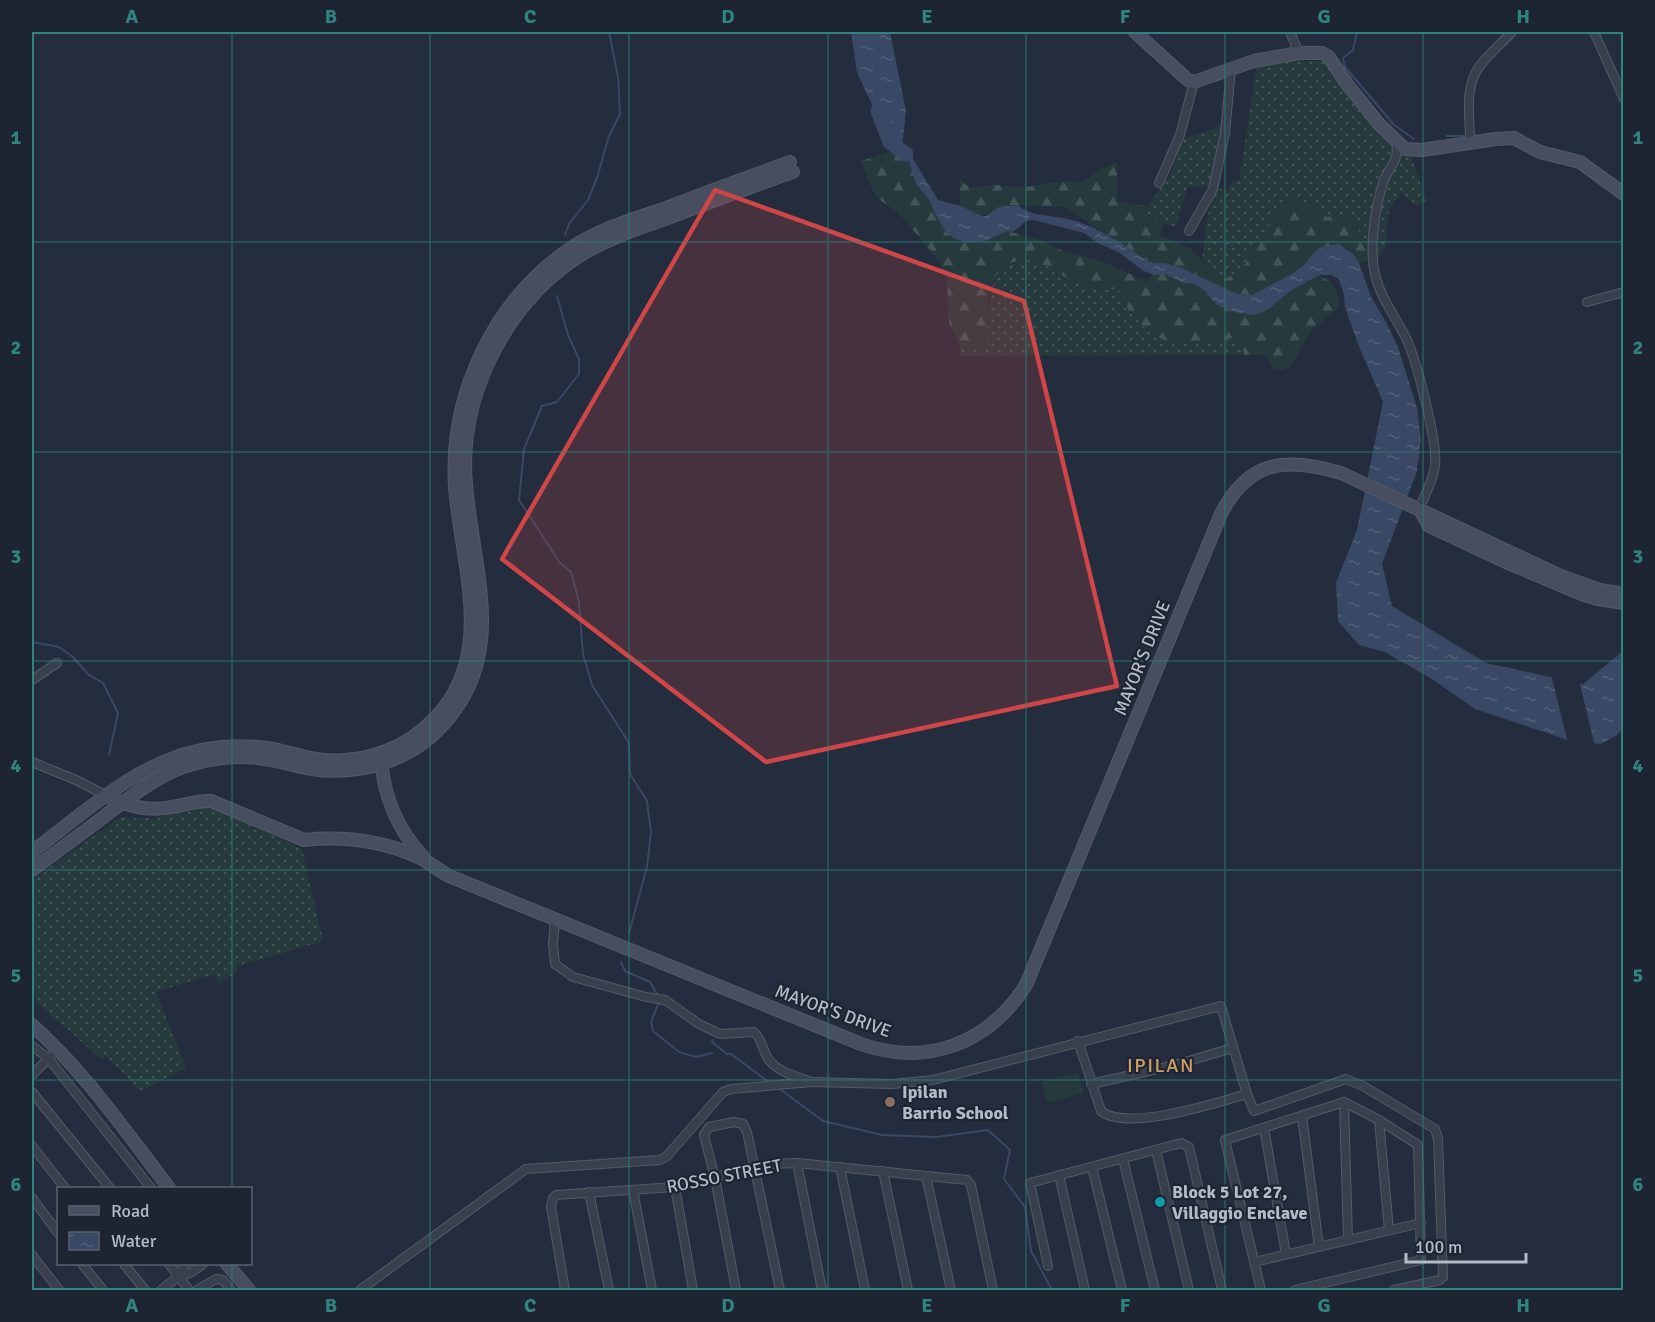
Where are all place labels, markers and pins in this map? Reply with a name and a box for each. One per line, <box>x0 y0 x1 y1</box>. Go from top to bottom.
place label: Ipilan Barrio School <box>902 1081 1009 1124</box>
marker: Ipilan Barrio School <box>883 1095 897 1109</box>
place label: Block 5 Lot 27, Villaggio Enclave <box>1172 1181 1307 1224</box>
marker: Block 5 Lot 27, Villaggio Enclave <box>1153 1195 1167 1209</box>

